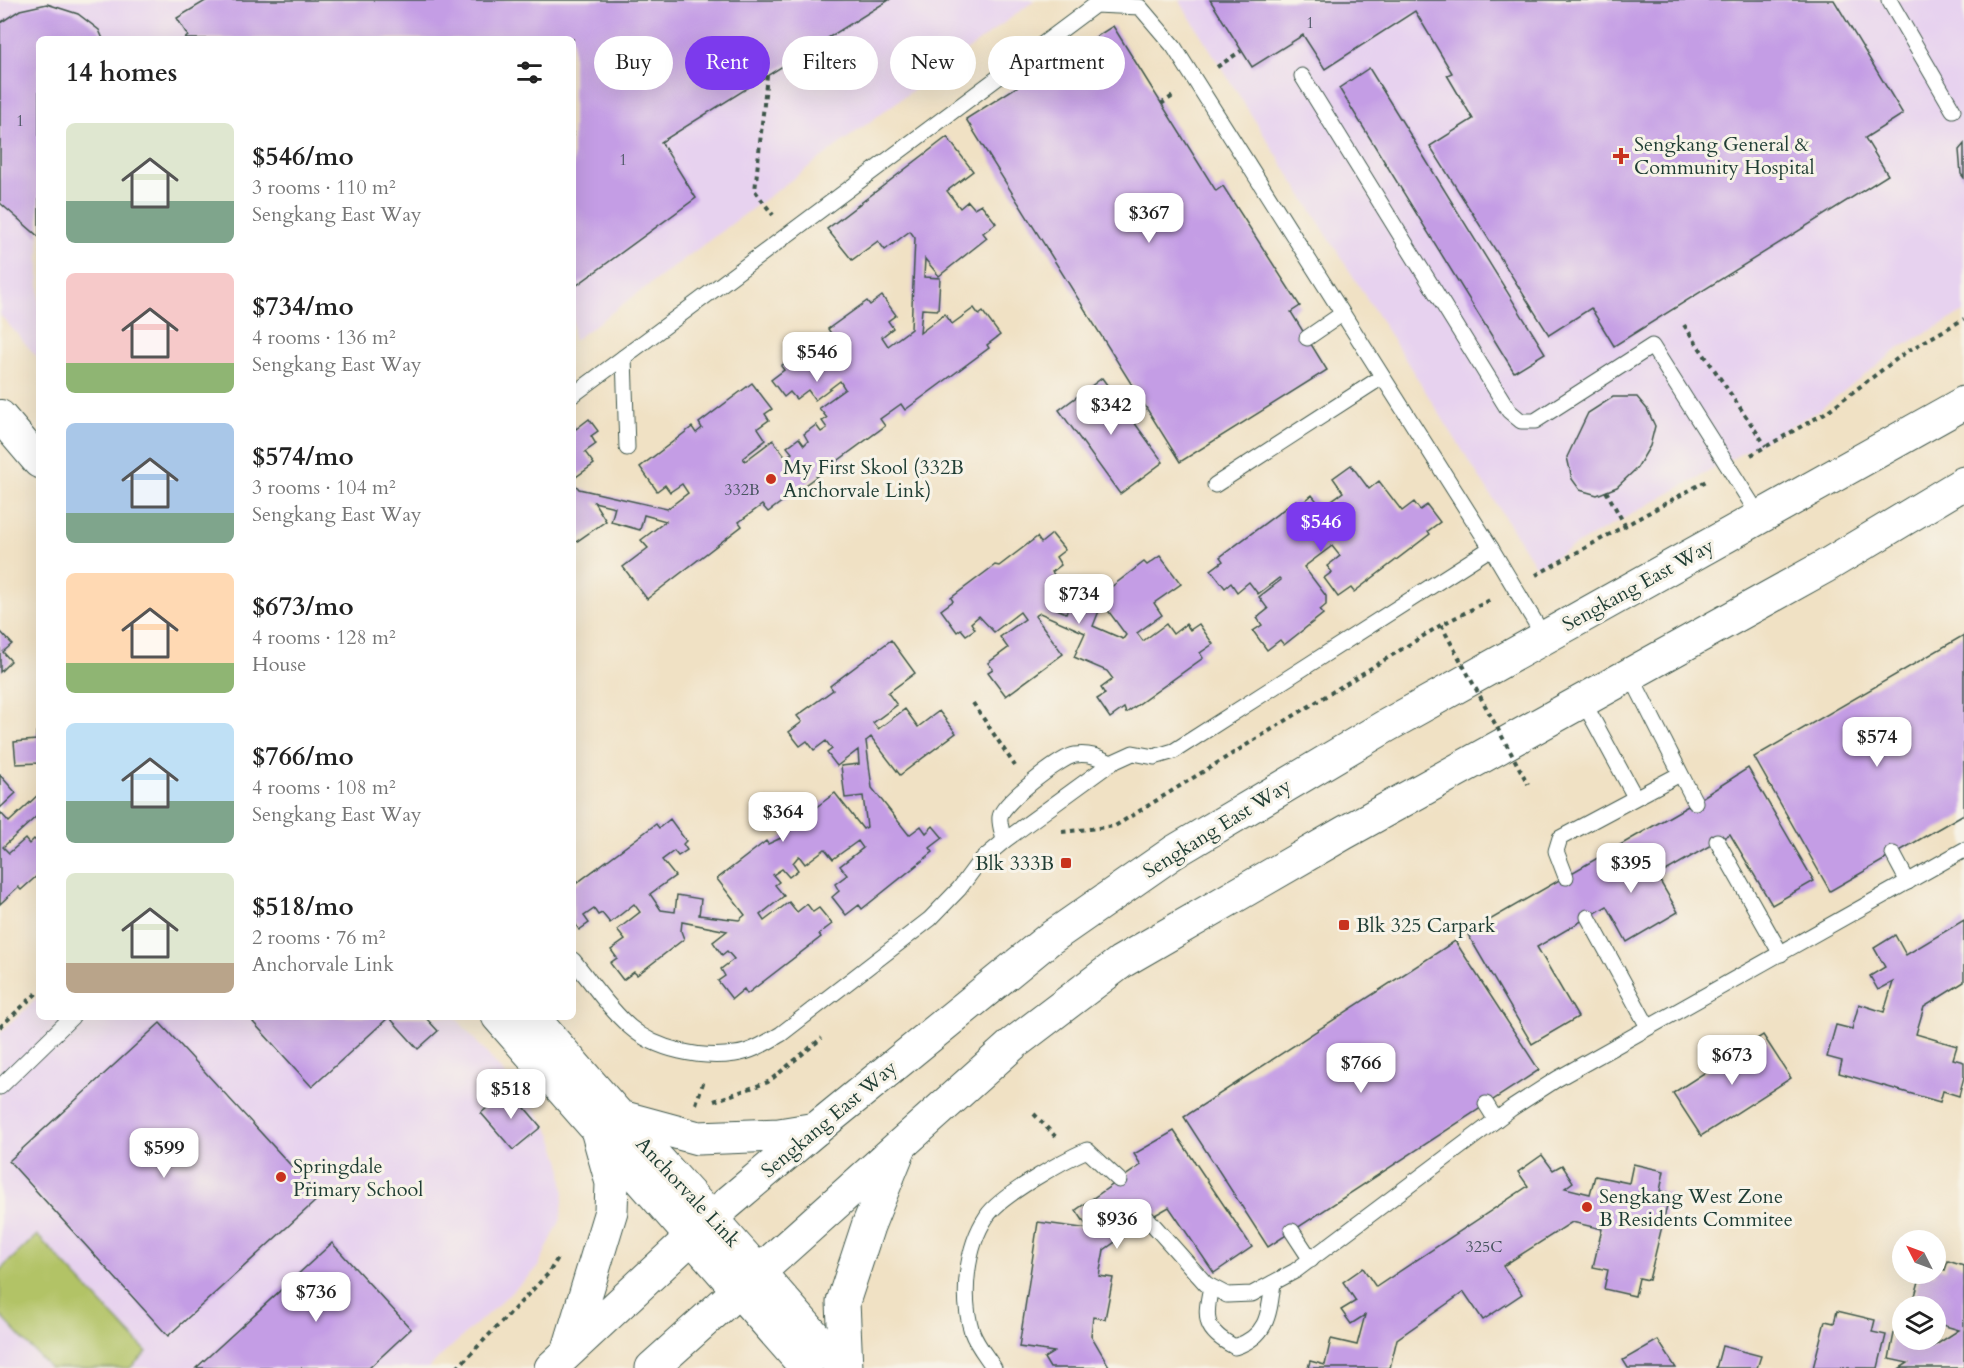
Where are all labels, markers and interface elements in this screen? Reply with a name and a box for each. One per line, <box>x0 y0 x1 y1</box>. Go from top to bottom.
house number: 1 <box>1306 12 1314 34</box>
chip: Buy <box>594 36 673 90</box>
chip: Rent <box>685 36 770 90</box>
chip: Filters <box>782 36 878 90</box>
chip: New <box>890 36 976 90</box>
chip: Apartment <box>988 36 1125 90</box>
text: 14 homes <box>66 55 177 90</box>
icon: filters <box>513 56 546 89</box>
house number: 1 <box>16 110 24 132</box>
place label: Sengkang General & Community Hospital <box>1634 131 1815 181</box>
text: $546/mo <box>252 139 354 174</box>
icon: home <box>114 147 186 219</box>
marker: Sengkang General & Community Hospital <box>1612 147 1630 165</box>
house number: 1 <box>619 149 627 171</box>
text: 3 rooms · 110 m² <box>252 174 396 201</box>
pin: $367 <box>1113 193 1185 244</box>
text: $367 <box>1129 199 1169 226</box>
text: Sengkang East Way <box>252 201 422 228</box>
text: $734/mo <box>252 289 354 324</box>
icon: home <box>114 297 186 369</box>
text: 4 rooms · 136 m² <box>252 324 396 351</box>
pin: $546 <box>781 332 853 383</box>
text: $546 <box>797 338 837 365</box>
text: Sengkang East Way <box>252 351 422 378</box>
pin: $342 <box>1075 385 1147 436</box>
text: $342 <box>1091 391 1131 418</box>
text: $574/mo <box>252 439 354 474</box>
icon: home <box>114 447 186 519</box>
place label: My First Skool (332B Anchorvale Link) <box>783 454 964 504</box>
marker: My First Skool (332B Anchorvale Link) <box>764 472 778 486</box>
text: 3 rooms · 104 m² <box>252 474 396 501</box>
house number: 332B <box>724 479 760 501</box>
text: Sengkang East Way <box>252 501 422 528</box>
pin: $546 <box>1285 502 1357 553</box>
text: $546 <box>1301 508 1341 535</box>
street label: Sengkang East Way <box>1557 532 1719 638</box>
pin: $734 <box>1043 574 1115 625</box>
text: $734 <box>1059 580 1099 607</box>
text: $673/mo <box>252 589 354 624</box>
icon: home <box>114 597 186 669</box>
text: 4 rooms · 128 m² <box>252 624 396 651</box>
text: House <box>252 651 306 678</box>
pin: $574 <box>1841 717 1913 768</box>
text: $574 <box>1857 723 1897 750</box>
text: $766/mo <box>252 739 354 774</box>
icon: home <box>114 747 186 819</box>
street label: Sengkang East Way <box>1138 771 1296 884</box>
text: 4 rooms · 108 m² <box>252 774 396 801</box>
pin: $364 <box>747 792 819 843</box>
text: $364 <box>763 798 803 825</box>
text: Sengkang East Way <box>252 801 422 828</box>
pin: $395 <box>1595 843 1667 894</box>
text: $395 <box>1611 849 1651 876</box>
place label: Blk 333B <box>975 850 1054 877</box>
marker: Blk 333B <box>1059 856 1073 870</box>
text: $518/mo <box>252 889 354 924</box>
icon: home <box>114 897 186 969</box>
place label: Blk 325 Carpark <box>1356 912 1496 939</box>
marker: Blk 325 Carpark <box>1337 918 1351 932</box>
text: 2 rooms · 76 m² <box>252 924 385 951</box>
text: Anchorvale Link <box>252 951 394 978</box>
pin: $673 <box>1696 1035 1768 1086</box>
text: $673 <box>1712 1041 1752 1068</box>
pin: $766 <box>1325 1043 1397 1094</box>
text: $766 <box>1341 1049 1381 1076</box>
street label: Sengkang East Way <box>755 1054 903 1184</box>
pin: $518 <box>475 1069 547 1120</box>
text: $518 <box>491 1075 531 1102</box>
pin: $599 <box>128 1128 200 1179</box>
street label: Anchorvale Link <box>630 1131 746 1253</box>
text: $599 <box>144 1134 184 1161</box>
place label: Springdale Primary School <box>293 1153 423 1203</box>
marker: Springdale Primary School <box>274 1170 288 1184</box>
place label: Sengkang West Zone B Residents Commitee <box>1599 1183 1793 1233</box>
pin: $936 <box>1081 1199 1153 1250</box>
marker: Sengkang West Zone B Residents Commitee <box>1580 1200 1594 1214</box>
text: $936 <box>1097 1205 1137 1232</box>
north arrow <box>1892 1230 1946 1284</box>
map controls <box>1892 1230 1946 1350</box>
house number: 325C <box>1466 1236 1502 1258</box>
pin: $736 <box>280 1272 352 1323</box>
text: $736 <box>296 1278 336 1305</box>
button: layers <box>1892 1296 1946 1350</box>

